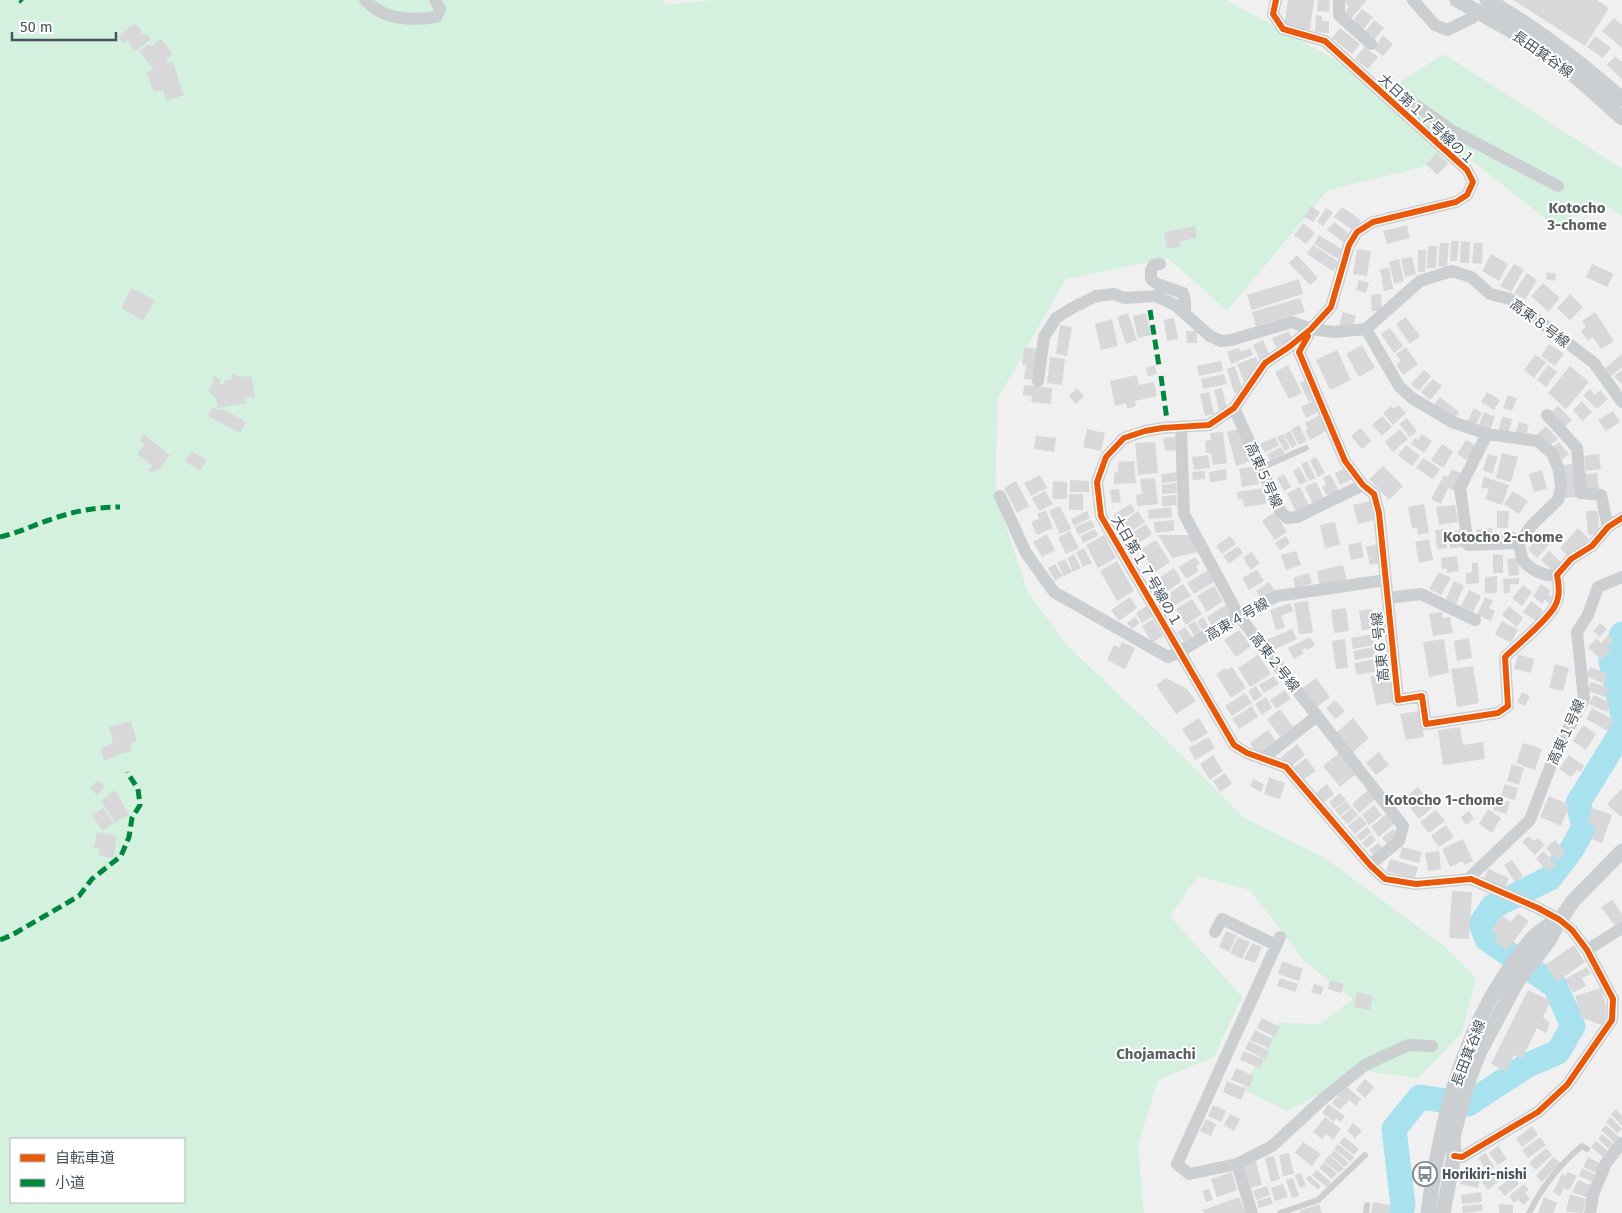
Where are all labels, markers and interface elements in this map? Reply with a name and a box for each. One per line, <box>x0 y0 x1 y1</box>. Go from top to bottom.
scale bar <box>12 10 116 42</box>
text: 50 m <box>20 18 53 36</box>
street label: 長田箕谷線 <box>1509 27 1576 81</box>
street label: 大日第１７号線の１ <box>1375 70 1479 169</box>
district label: Kotocho 3-chome <box>1546 199 1607 234</box>
street label: 高東８号線 <box>1507 296 1573 351</box>
street label: 高東５号線 <box>1242 440 1286 511</box>
street label: 大日第１７号線の１ <box>1108 512 1185 630</box>
district label: Kotocho 2-chome <box>1443 528 1563 546</box>
street label: 高東４号線 <box>1203 595 1272 644</box>
street label: 高東６号線 <box>1368 611 1393 683</box>
street label: 高東２号線 <box>1246 629 1303 695</box>
street label: 高東１号線 <box>1544 697 1588 768</box>
district label: Kotocho 1-chome <box>1384 791 1504 809</box>
street label: 長田箕谷線 <box>1448 1017 1489 1089</box>
district label: Chojamachi <box>1116 1045 1196 1063</box>
legend <box>10 1138 185 1203</box>
text: 自転車道 <box>55 1149 115 1167</box>
bus stop icon: Horikiri-nishi <box>1412 1161 1438 1187</box>
place label: Horikiri-nishi <box>1442 1166 1527 1183</box>
text: 小道 <box>55 1174 85 1192</box>

